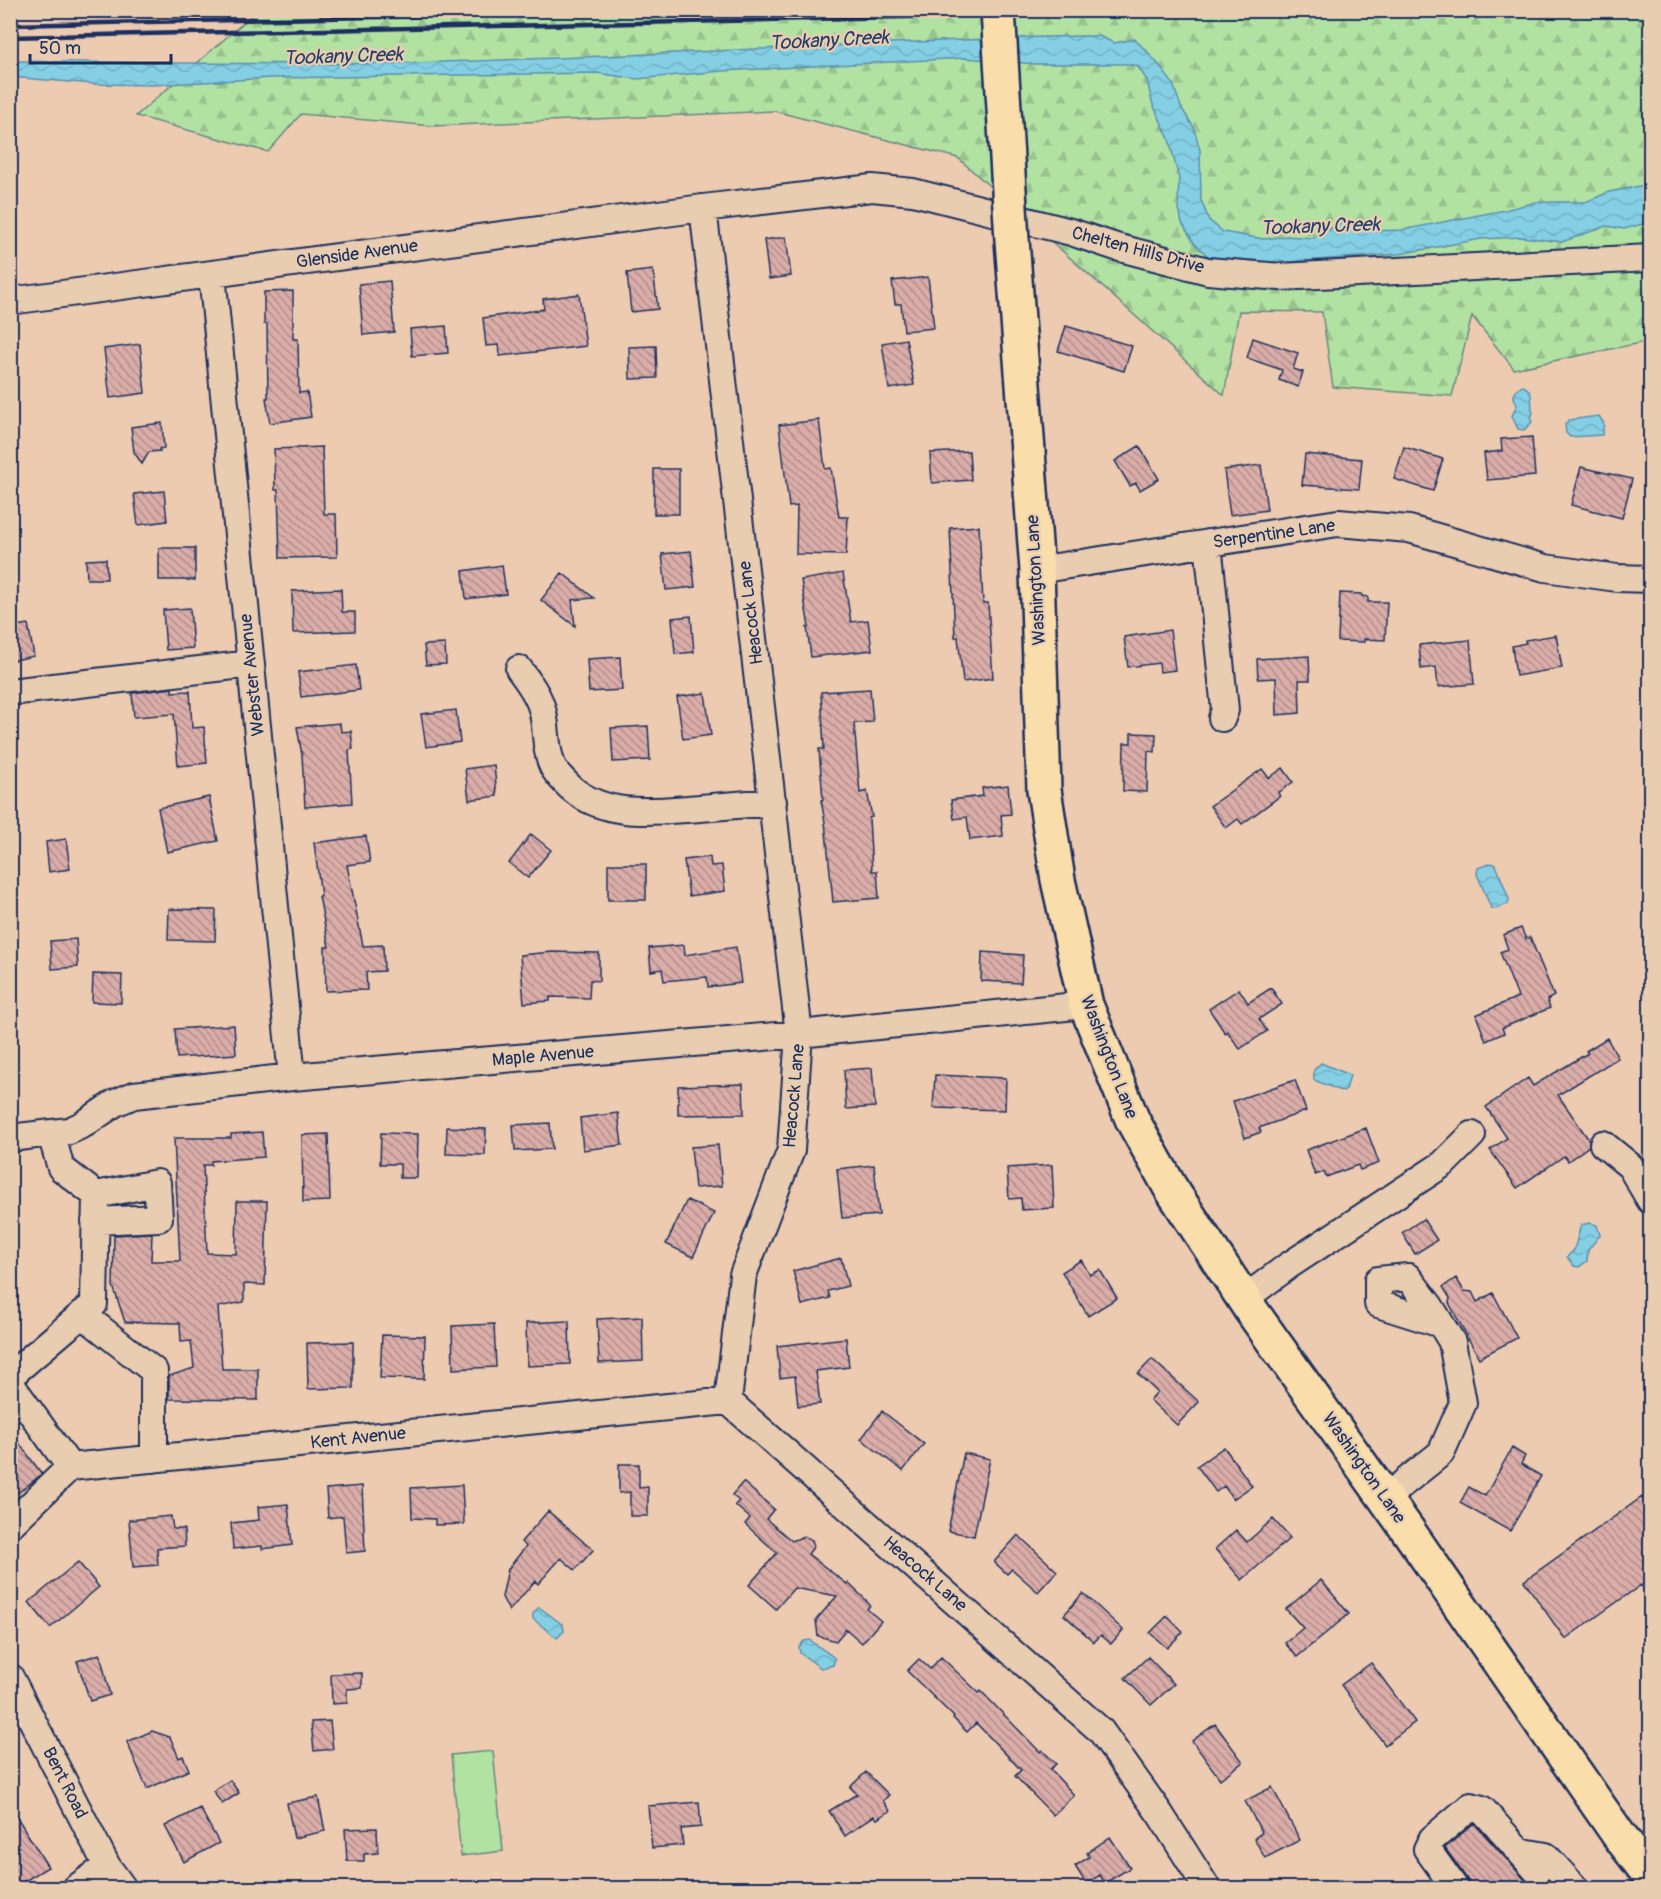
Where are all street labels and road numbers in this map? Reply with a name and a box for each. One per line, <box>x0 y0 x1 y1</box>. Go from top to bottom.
street label: Chelten Hills Drive <box>1069 221 1207 279</box>
street label: Glenside Avenue <box>295 234 419 274</box>
street label: Washington Lane <box>1021 514 1051 646</box>
street label: Serpentine Lane <box>1211 514 1337 554</box>
street label: Heacock Lane <box>733 560 769 666</box>
street label: Webster Avenue <box>234 613 270 737</box>
street label: Washington Lane <box>1075 992 1143 1122</box>
street label: Maple Avenue <box>491 1040 595 1072</box>
street label: Heacock Lane <box>778 1043 810 1149</box>
street label: Washington Lane <box>1317 1408 1411 1528</box>
street label: Kent Avenue <box>309 1422 407 1454</box>
street label: Heacock Lane <box>878 1531 972 1617</box>
street label: Bent Road <box>37 1743 93 1823</box>

